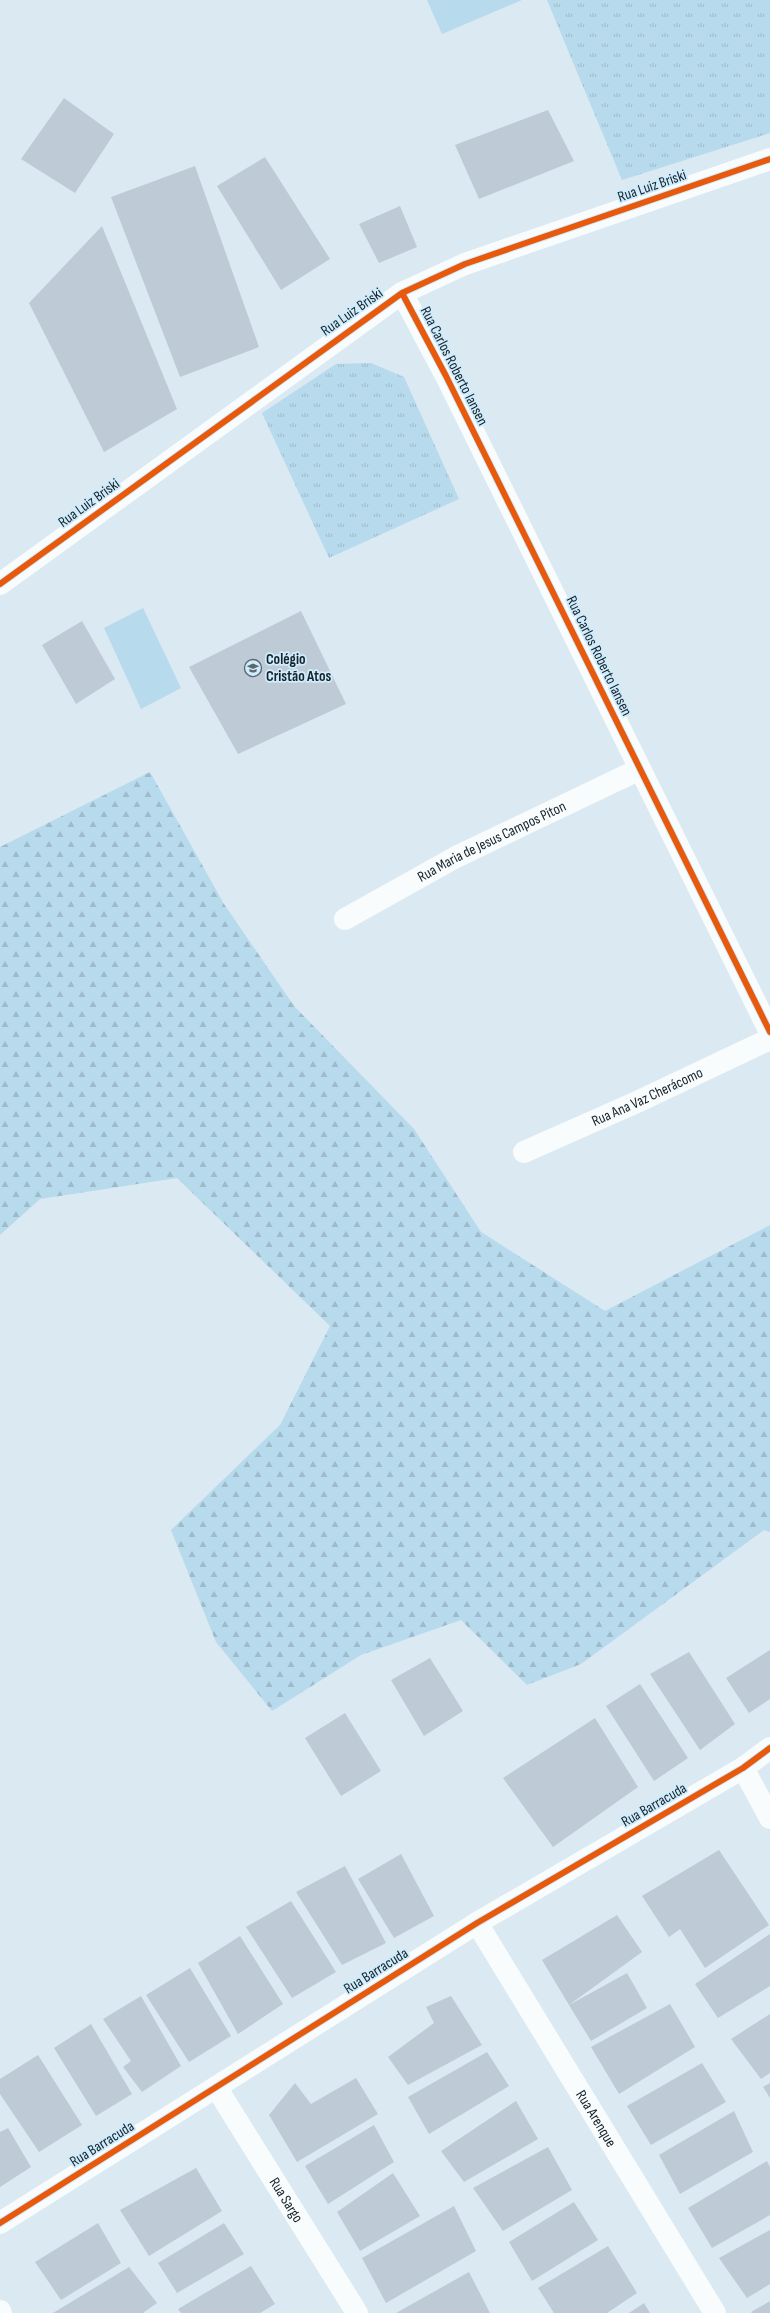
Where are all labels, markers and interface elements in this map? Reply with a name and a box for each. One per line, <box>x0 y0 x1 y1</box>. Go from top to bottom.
street label: Rua Luiz Briski <box>615 165 689 207</box>
street label: Rua Luiz Briski <box>317 284 387 340</box>
street label: Rua Carlos Roberto Iansen <box>416 303 492 429</box>
street label: Rua Luiz Briski <box>55 474 124 532</box>
street label: Rua Carlos Roberto Iansen <box>562 593 636 719</box>
place label: Colégio Cristão Atos <box>266 650 331 686</box>
school or university icon: Colégio Cristão Atos <box>243 658 263 678</box>
street label: Rua Maria de Jesus Campos Piton <box>414 796 569 886</box>
street label: Rua Ana Vaz Cherácomo <box>589 1063 706 1130</box>
street label: Rua Barracuda <box>618 1779 690 1831</box>
street label: Rua Barracuda <box>340 1944 412 1998</box>
street label: Rua Arenque <box>572 2087 621 2150</box>
street label: Rua Barracuda <box>66 2117 138 2171</box>
street label: Rua Sargo <box>265 2174 308 2226</box>

